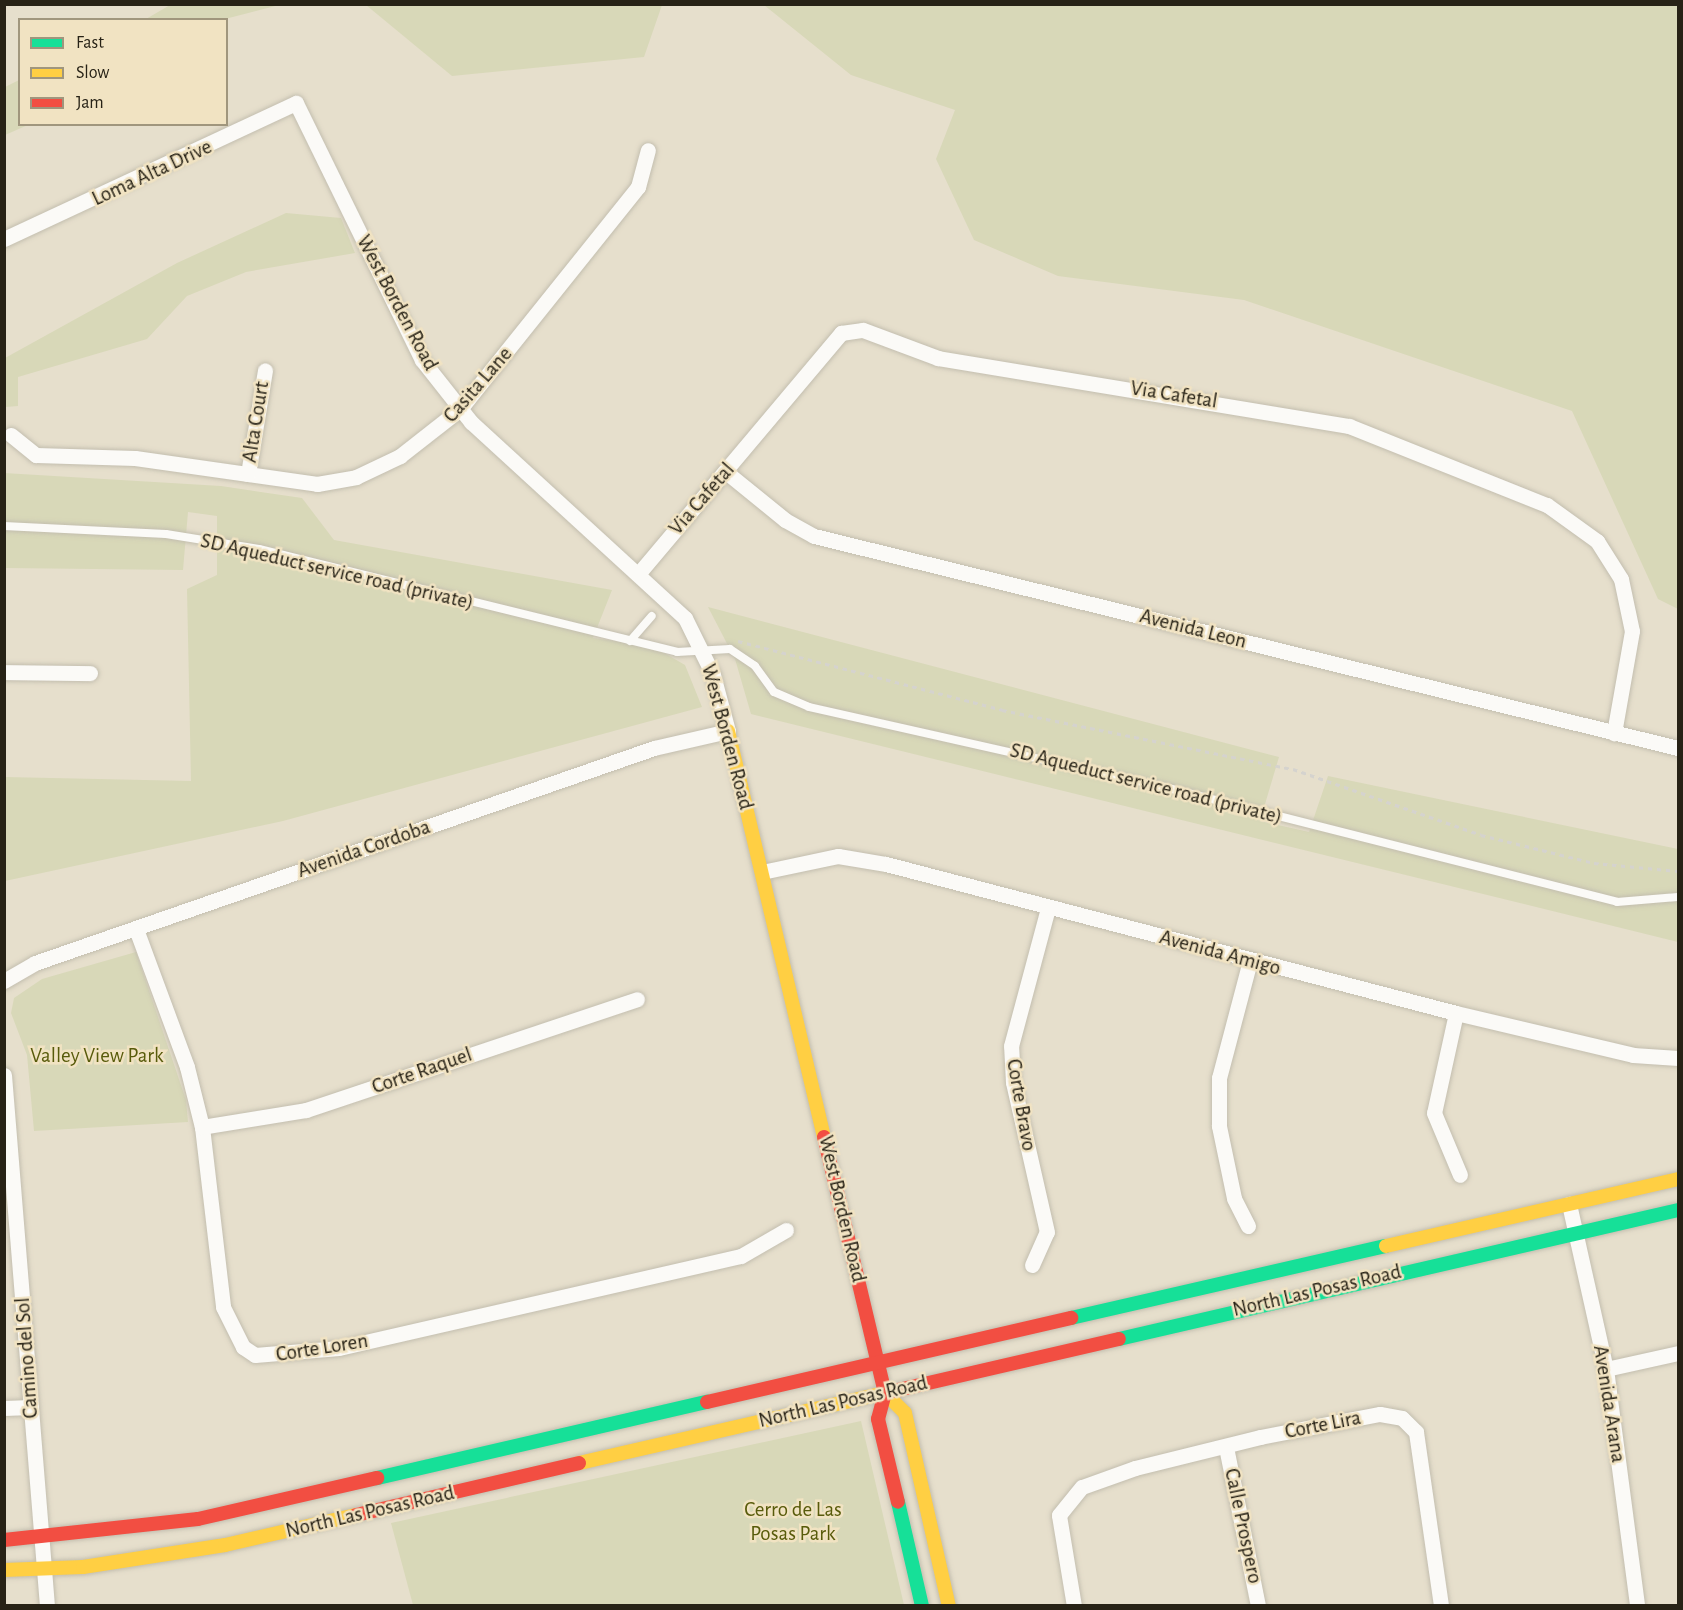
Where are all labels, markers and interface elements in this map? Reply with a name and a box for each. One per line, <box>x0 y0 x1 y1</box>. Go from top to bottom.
legend <box>18 18 228 126</box>
text: Fast <box>76 34 104 52</box>
text: Slow <box>76 64 109 82</box>
text: Jam <box>76 94 104 112</box>
street label: Loma Alta Drive <box>88 134 216 212</box>
street label: West Borden Road <box>351 231 443 375</box>
street label: Casita Lane <box>438 342 518 428</box>
street label: Via Cafetal <box>1129 376 1219 414</box>
street label: Alta Court <box>237 380 275 464</box>
street label: Via Cafetal <box>664 458 740 540</box>
street label: SD Aqueduct service road (private) <box>198 528 476 616</box>
street label: Avenida Leon <box>1137 604 1249 654</box>
street label: West Borden Road <box>695 661 759 813</box>
street label: SD Aqueduct service road (private) <box>1007 738 1285 830</box>
street label: Avenida Cordoba <box>294 814 434 884</box>
street label: Avenida Amigo <box>1157 925 1283 981</box>
street label: Corte Raquel <box>369 1042 475 1100</box>
park label: Valley View Park <box>30 1043 164 1069</box>
street label: Corte Bravo <box>1001 1057 1041 1153</box>
street label: West Borden Road <box>813 1133 871 1285</box>
street label: North Las Posas Road <box>1230 1259 1404 1323</box>
street label: Camino del Sol <box>10 1297 44 1419</box>
street label: Corte Loren <box>274 1328 370 1368</box>
street label: Avenida Arana <box>1587 1344 1631 1464</box>
street label: North Las Posas Road <box>756 1370 930 1434</box>
street label: Corte Lira <box>1283 1405 1363 1445</box>
street label: Calle Prospero <box>1219 1466 1267 1586</box>
street label: North Las Posas Road <box>283 1480 457 1544</box>
park label: Cerro de Las Posas Park <box>744 1497 842 1547</box>

